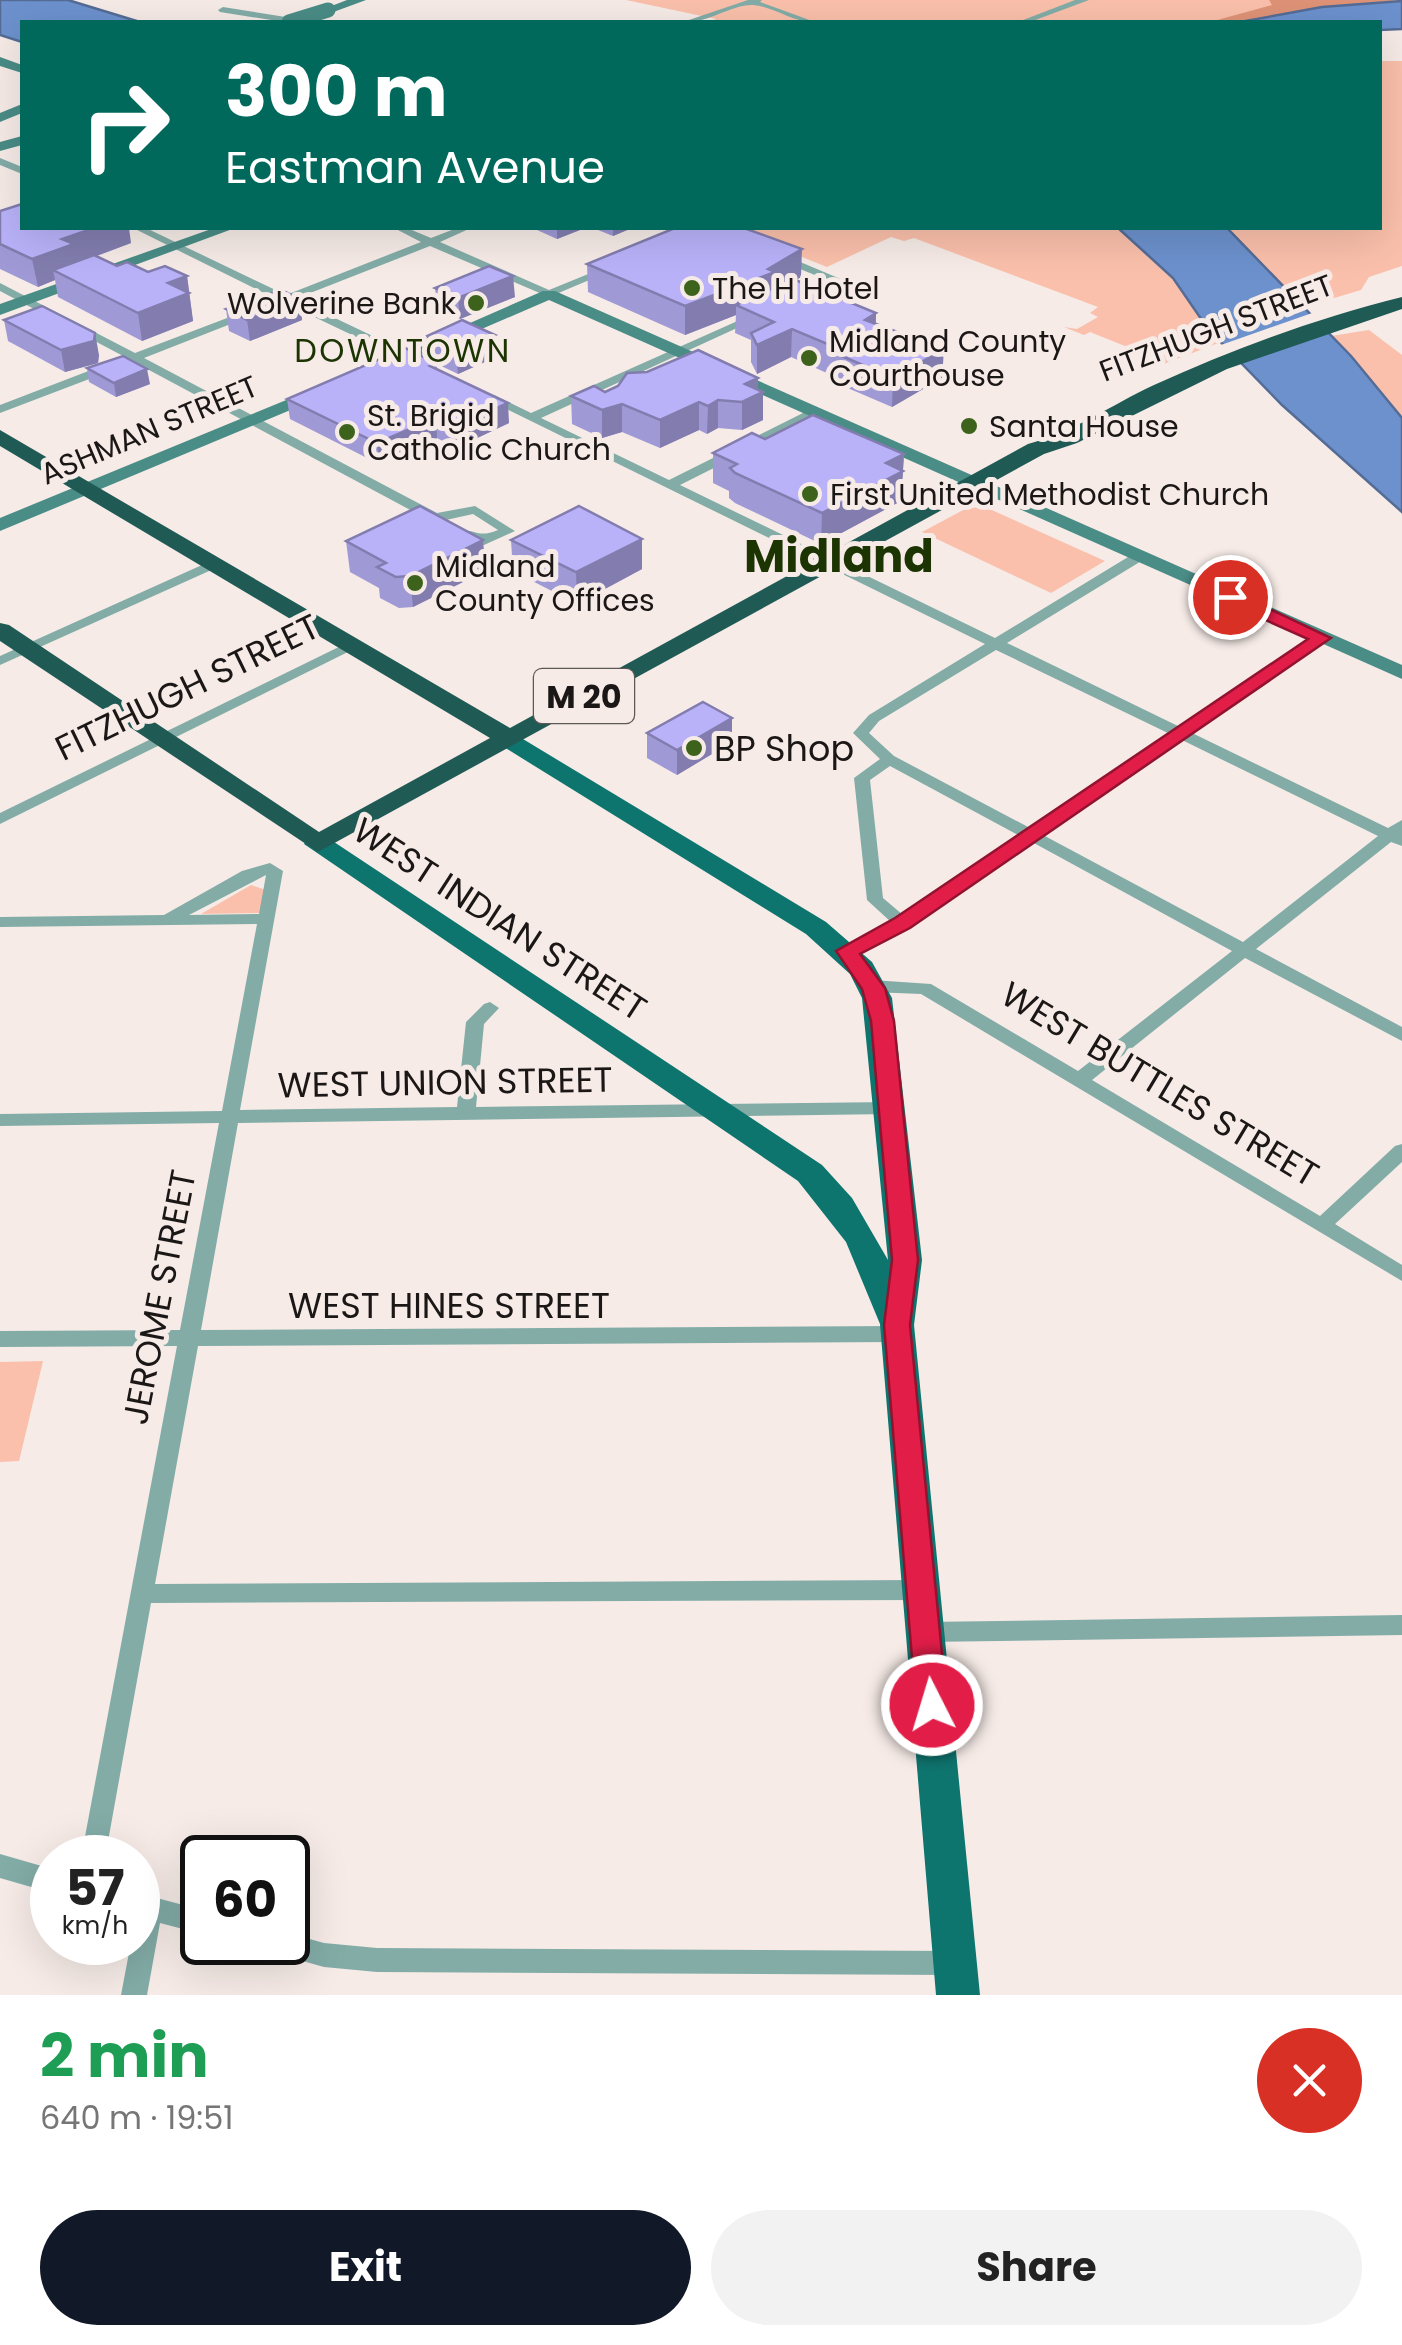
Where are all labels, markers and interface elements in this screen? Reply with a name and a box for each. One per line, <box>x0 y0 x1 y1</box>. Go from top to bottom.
text: 300 m <box>225 42 448 141</box>
icon: right <box>60 60 190 190</box>
text: Eastman Avenue <box>225 136 605 199</box>
street label: FITZHUGH STREET <box>1093 264 1339 392</box>
place label: The H Hotel <box>712 267 880 310</box>
marker: The H Hotel <box>681 277 703 299</box>
place label: Wolverine Bank <box>227 282 457 325</box>
marker: Wolverine Bank <box>465 292 487 314</box>
place label: Midland County Courthouse <box>829 320 1066 397</box>
district label: DOWNTOWN <box>294 328 512 373</box>
marker: Midland County Courthouse <box>798 347 820 369</box>
street label: ASHMAN STREET <box>33 365 265 495</box>
place label: St. Brigid Catholic Church <box>367 394 611 471</box>
place label: Santa House <box>989 405 1179 448</box>
marker: Santa House <box>958 415 980 437</box>
marker: St. Brigid Catholic Church <box>336 421 358 443</box>
place label: First United Methodist Church <box>830 473 1269 516</box>
marker: First United Methodist Church <box>799 483 821 505</box>
district label: Midland <box>744 525 934 588</box>
place label: Midland County Offices <box>435 545 655 622</box>
pin <box>1188 555 1273 640</box>
icon: arrive <box>1203 570 1258 625</box>
marker: Midland County Offices <box>404 572 426 594</box>
street label: FITZHUGH STREET <box>47 602 327 772</box>
road number: M 20 <box>534 669 634 723</box>
place label: BP Shop <box>714 724 854 773</box>
marker: BP Shop <box>683 737 705 759</box>
street label: WEST INDIAN STREET <box>344 806 656 1032</box>
street label: WEST BUTTLES STREET <box>992 970 1328 1198</box>
street label: WEST UNION STREET <box>277 1055 613 1109</box>
street label: JEROME STREET <box>110 1166 208 1428</box>
street label: WEST HINES STREET <box>288 1281 610 1330</box>
position arrow <box>880 1653 984 1757</box>
speed limit sign: 60 <box>180 1835 310 1965</box>
text: 57 <box>65 1852 125 1923</box>
text: km/h <box>62 1908 128 1943</box>
text: 2 min <box>40 2014 209 2098</box>
button: close <box>1257 2028 1362 2133</box>
text: 640 m · 19:51 <box>40 2095 233 2140</box>
button: Exit <box>40 2210 691 2325</box>
button: Share <box>711 2210 1362 2325</box>

